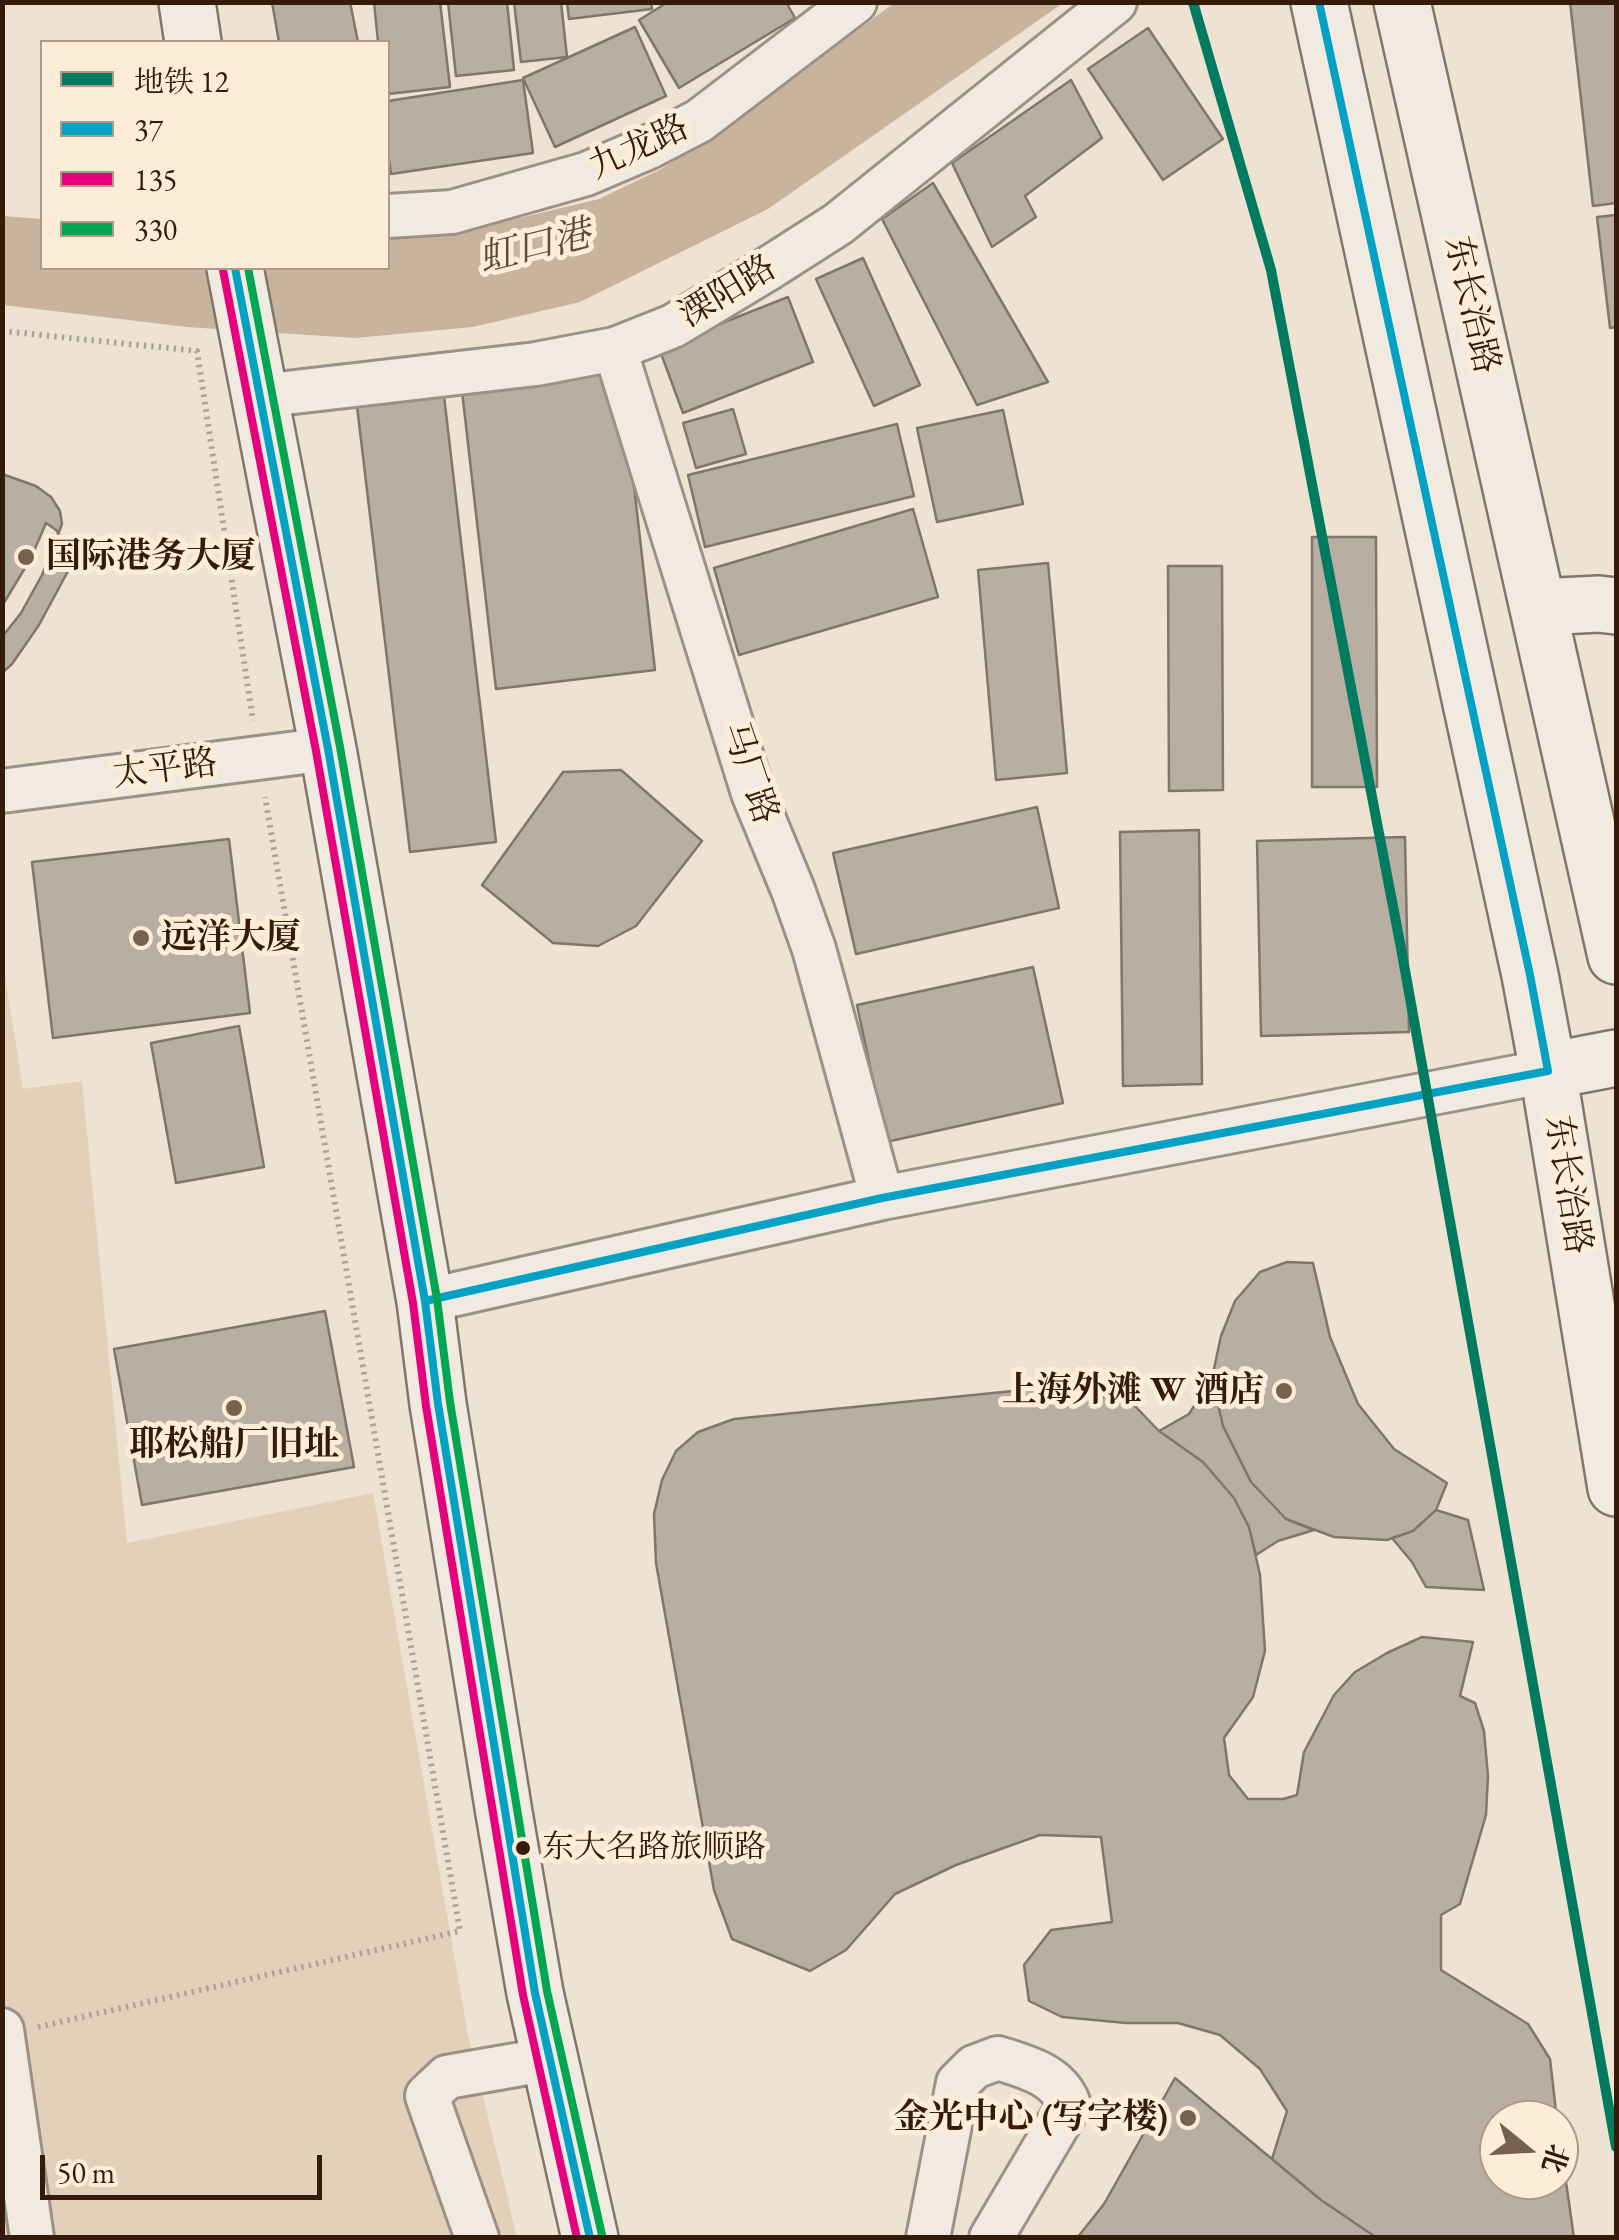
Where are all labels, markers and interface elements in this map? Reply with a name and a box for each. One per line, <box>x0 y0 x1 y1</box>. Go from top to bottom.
legend <box>40 40 390 270</box>
text: 地铁 12 <box>134 62 229 101</box>
street label: 九龙路 <box>583 107 695 189</box>
text: 37 <box>134 110 163 149</box>
text: 135 <box>134 160 177 199</box>
text: 330 <box>134 210 177 249</box>
water label: 虹口港 <box>474 212 596 284</box>
street label: 东长治路 <box>1435 232 1507 378</box>
street label: 溧阳路 <box>672 247 784 337</box>
place label: 国际港务大厦 <box>46 536 256 578</box>
marker: 国际港务大厦 <box>15 546 37 568</box>
street label: 马厂路 <box>712 717 786 829</box>
street label: 太平路 <box>110 743 220 797</box>
place label: 远洋大厦 <box>161 917 301 959</box>
marker: 远洋大厦 <box>130 927 152 949</box>
street label: 东长治路 <box>1535 1113 1599 1257</box>
place label: 上海外滩 W 酒店 <box>1002 1370 1264 1412</box>
marker: 上海外滩 W 酒店 <box>1273 1380 1295 1402</box>
marker: 耶松船厂旧址 <box>223 1397 245 1419</box>
place label: 耶松船厂旧址 <box>129 1424 339 1466</box>
place label: 东大名路旅顺路 <box>542 1829 766 1867</box>
marker: 东大名路旅顺路 <box>513 1838 533 1858</box>
place label: 金光中心 (写字楼) <box>893 2097 1168 2139</box>
north arrow <box>1479 2100 1579 2200</box>
marker: 金光中心 (写字楼) <box>1177 2107 1199 2129</box>
scale bar <box>45 2135 328 2197</box>
text: 北 <box>1534 2140 1577 2178</box>
text: 50 m <box>57 2153 115 2192</box>

